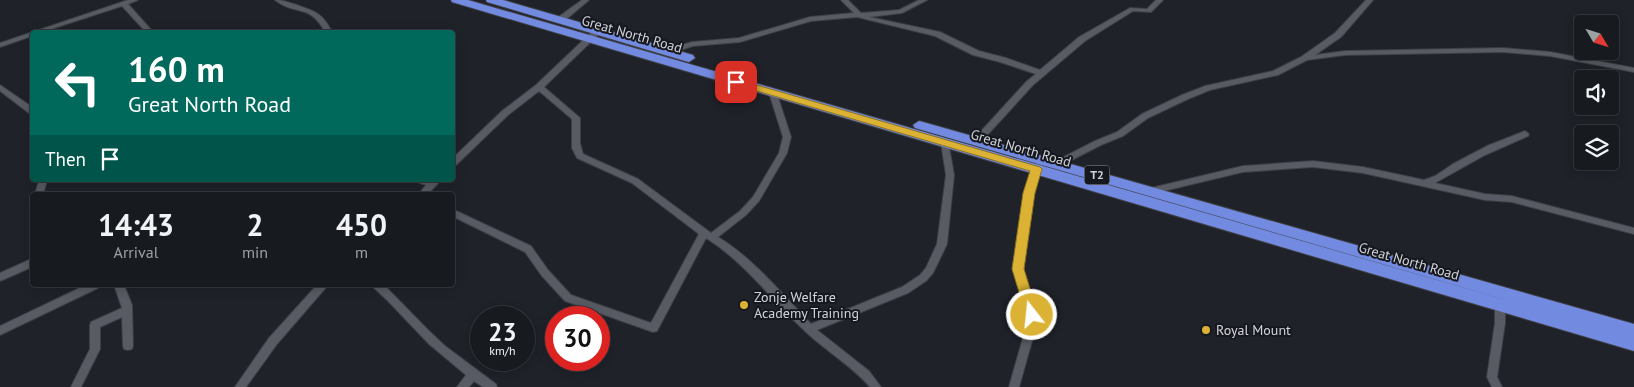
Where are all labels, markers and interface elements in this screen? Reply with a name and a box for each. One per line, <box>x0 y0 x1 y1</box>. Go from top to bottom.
street label: Great North Road <box>580 11 684 57</box>
north arrow <box>1574 15 1619 60</box>
map controls <box>1574 15 1619 170</box>
text: 160 m <box>128 46 225 92</box>
icon: left <box>45 50 110 115</box>
pin <box>715 61 757 103</box>
icon: arrive <box>722 68 750 96</box>
button: sound <box>1574 70 1619 115</box>
text: Great North Road <box>128 90 291 118</box>
street label: Great North Road <box>969 125 1073 171</box>
button: layers <box>1574 125 1619 170</box>
icon: arrive <box>96 145 124 173</box>
text: Then <box>45 147 86 171</box>
road number: T2 <box>1084 166 1110 184</box>
text: 14:43 <box>98 205 174 244</box>
text: 2 <box>247 205 264 244</box>
text: 450 <box>336 205 387 244</box>
street label: Great North Road <box>1357 238 1461 284</box>
text: Arrival <box>114 242 158 262</box>
text: min <box>242 242 268 262</box>
text: m <box>355 242 368 262</box>
place label: Zonje Welfare Academy Training <box>754 288 859 322</box>
position arrow <box>1005 288 1057 340</box>
marker: Zonje Welfare Academy Training <box>738 299 750 311</box>
speed limit sign: 30 <box>545 306 610 371</box>
text: 23 <box>488 316 517 348</box>
place label: Royal Mount <box>1216 321 1291 339</box>
marker: Royal Mount <box>1200 324 1212 336</box>
text: km/h <box>489 343 516 358</box>

